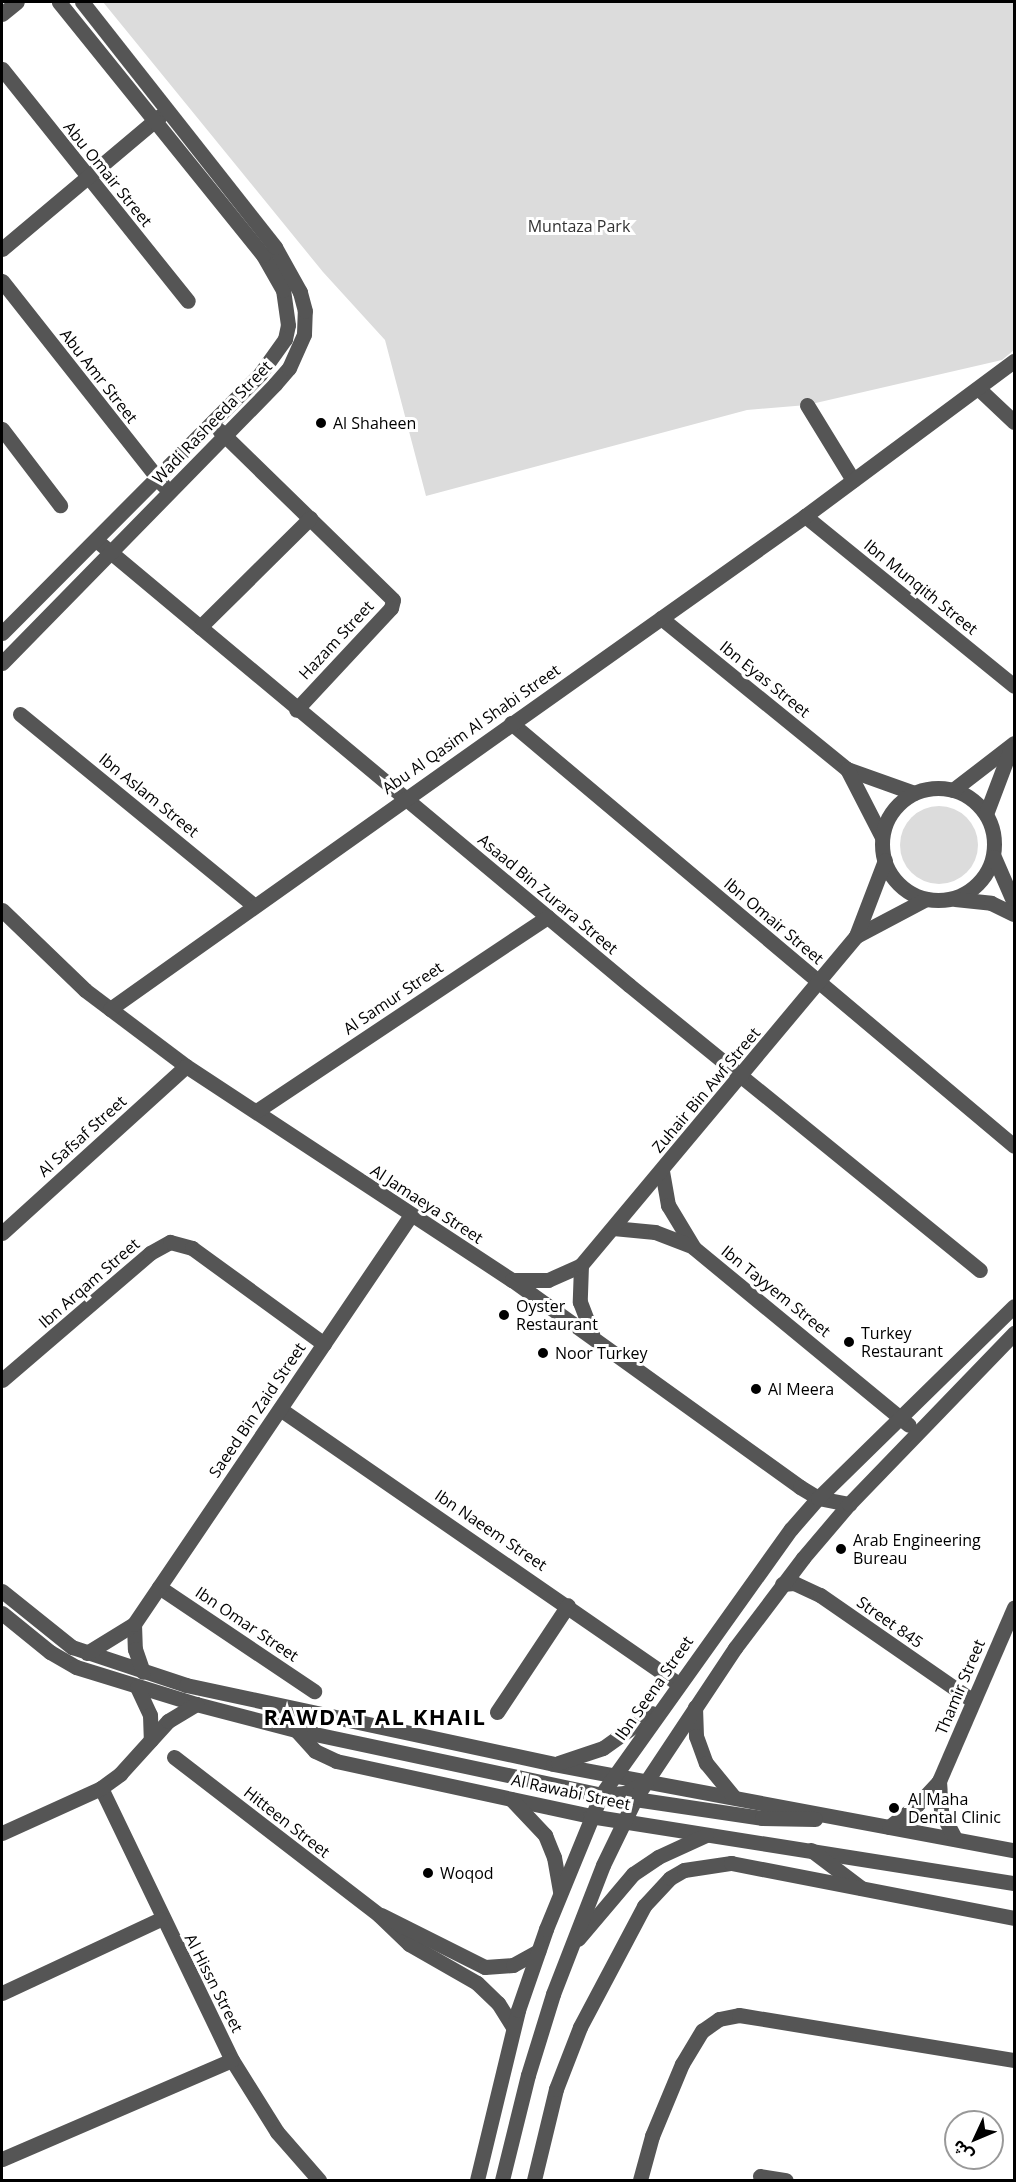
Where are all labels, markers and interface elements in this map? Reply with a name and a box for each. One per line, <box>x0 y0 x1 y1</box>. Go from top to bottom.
street label: Abu Omair Street <box>60 118 156 230</box>
park label: Muntaza Park <box>528 216 630 236</box>
street label: Abu Amr Street <box>56 325 142 427</box>
street label: Wadi Rasheeda Street <box>148 357 276 487</box>
place label: Al Shaheen <box>333 413 416 433</box>
marker: Al Shaheen <box>314 416 328 430</box>
street label: Ibn Munqith Street <box>860 535 982 639</box>
street label: Hazam Street <box>295 597 377 683</box>
street label: Ibn Eyas Street <box>716 637 814 721</box>
street label: Abu Al Qasim Al Shabi Street <box>378 660 564 798</box>
street label: Ibn Aslam Street <box>95 749 203 841</box>
street label: Asaad Bin Zurara Street <box>474 830 622 958</box>
street label: Ibn Omair Street <box>720 874 828 968</box>
street label: Al Samur Street <box>340 958 446 1038</box>
street label: Zuhair Bin Awf Street <box>648 1024 764 1156</box>
street label: Al Safsaf Street <box>34 1091 130 1181</box>
street label: Al Jamaeya Street <box>367 1161 487 1247</box>
street label: Ibn Arqam Street <box>35 1234 143 1332</box>
street label: Ibn Tayyem Street <box>718 1241 834 1341</box>
place label: Oyster Restaurant <box>516 1296 598 1334</box>
marker: Oyster Restaurant <box>497 1308 511 1322</box>
place label: Turkey Restaurant <box>861 1323 943 1361</box>
marker: Turkey Restaurant <box>842 1335 856 1349</box>
street label: Saeed Bin Zaid Street <box>205 1339 309 1481</box>
place label: Noor Turkey <box>555 1343 648 1363</box>
marker: Noor Turkey <box>536 1346 550 1360</box>
place label: Al Meera <box>768 1379 834 1399</box>
marker: Al Meera <box>749 1382 763 1396</box>
street label: Ibn Naeem Street <box>431 1485 551 1575</box>
place label: Arab Engineering Bureau <box>853 1530 981 1568</box>
marker: Arab Engineering Bureau <box>834 1542 848 1556</box>
street label: Ibn Omar Street <box>192 1583 302 1665</box>
street label: Street 845 <box>853 1592 927 1652</box>
street label: Ibn Seena Street <box>611 1632 697 1744</box>
street label: Thamir Street <box>931 1636 989 1738</box>
district label: RAWDAT AL KHAIL <box>263 1704 487 1730</box>
street label: Al Rawabi Street <box>510 1770 632 1814</box>
street label: Hitteen Street <box>240 1782 334 1862</box>
place label: Al Maha Dental Clinic <box>908 1789 1001 1827</box>
marker: Al Maha Dental Clinic <box>885 1799 903 1817</box>
place label: Woqod <box>440 1863 494 1883</box>
marker: Woqod <box>421 1866 435 1880</box>
street label: Al Hissn Street <box>181 1931 247 2035</box>
north arrow <box>944 2110 1004 2170</box>
text: ش <box>947 2136 978 2167</box>

